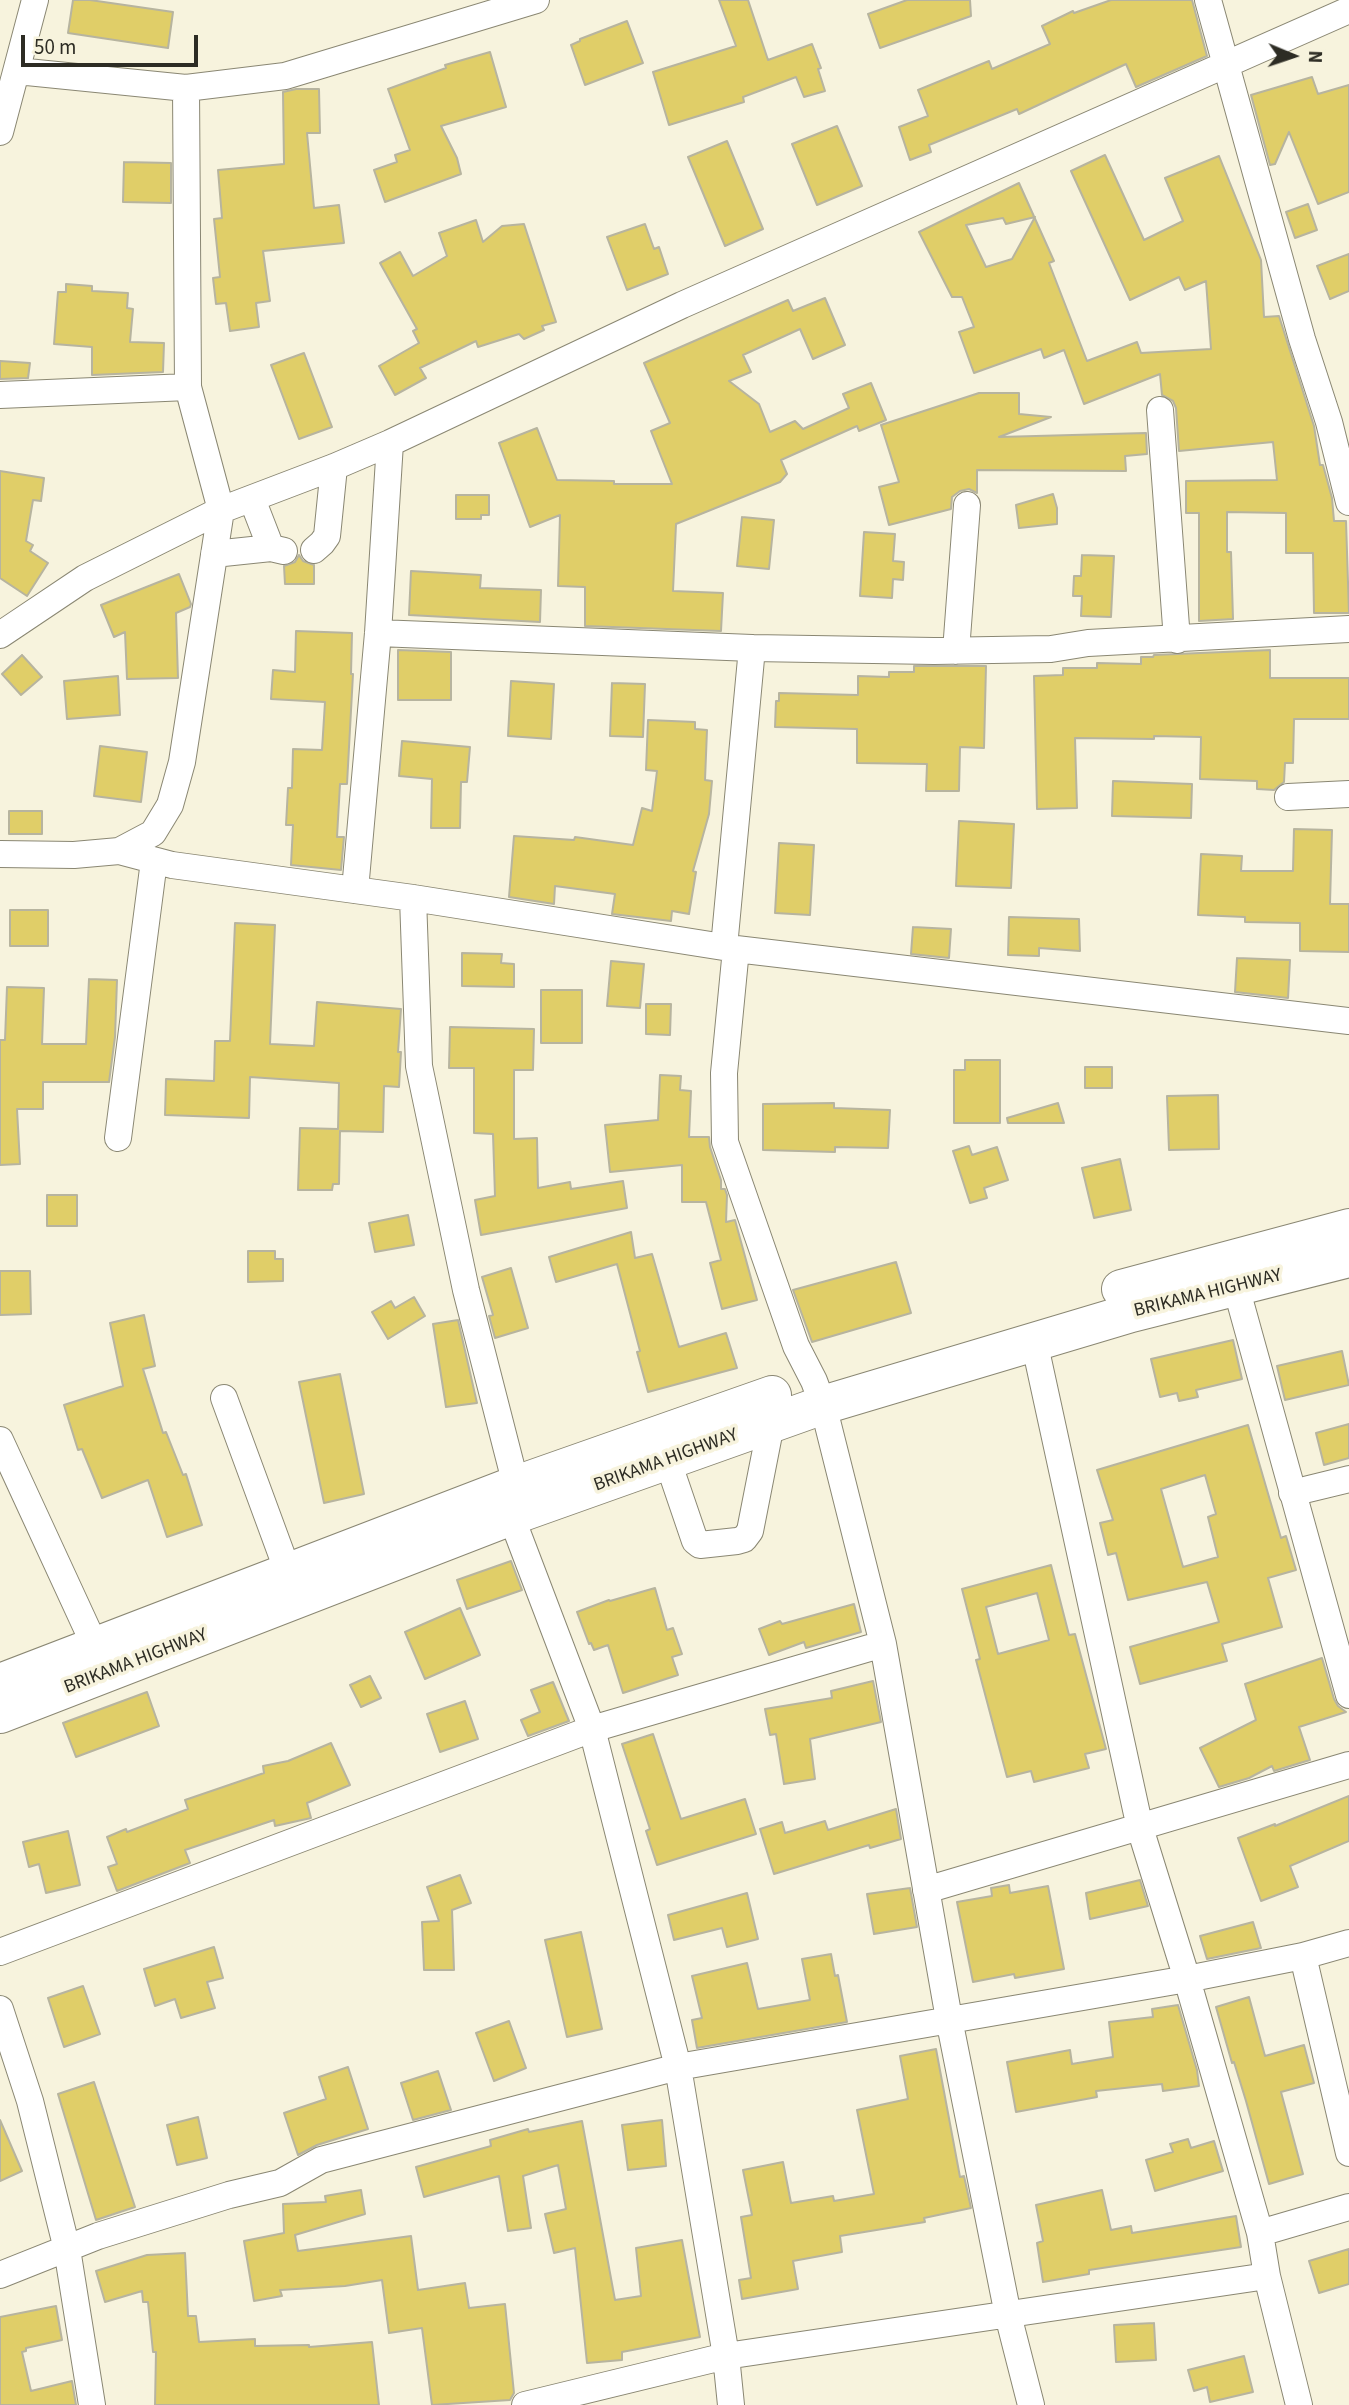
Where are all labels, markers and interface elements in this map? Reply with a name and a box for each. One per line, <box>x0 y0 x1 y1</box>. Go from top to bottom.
scale bar <box>24 21 201 65</box>
north arrow <box>1258 21 1328 91</box>
text: 50 m <box>34 32 76 62</box>
text: N <box>1301 50 1328 64</box>
street label: BRIKAMA HIGHWAY <box>1132 1265 1284 1323</box>
street label: BRIKAMA HIGHWAY <box>591 1424 741 1498</box>
street label: BRIKAMA HIGHWAY <box>61 1624 211 1700</box>

